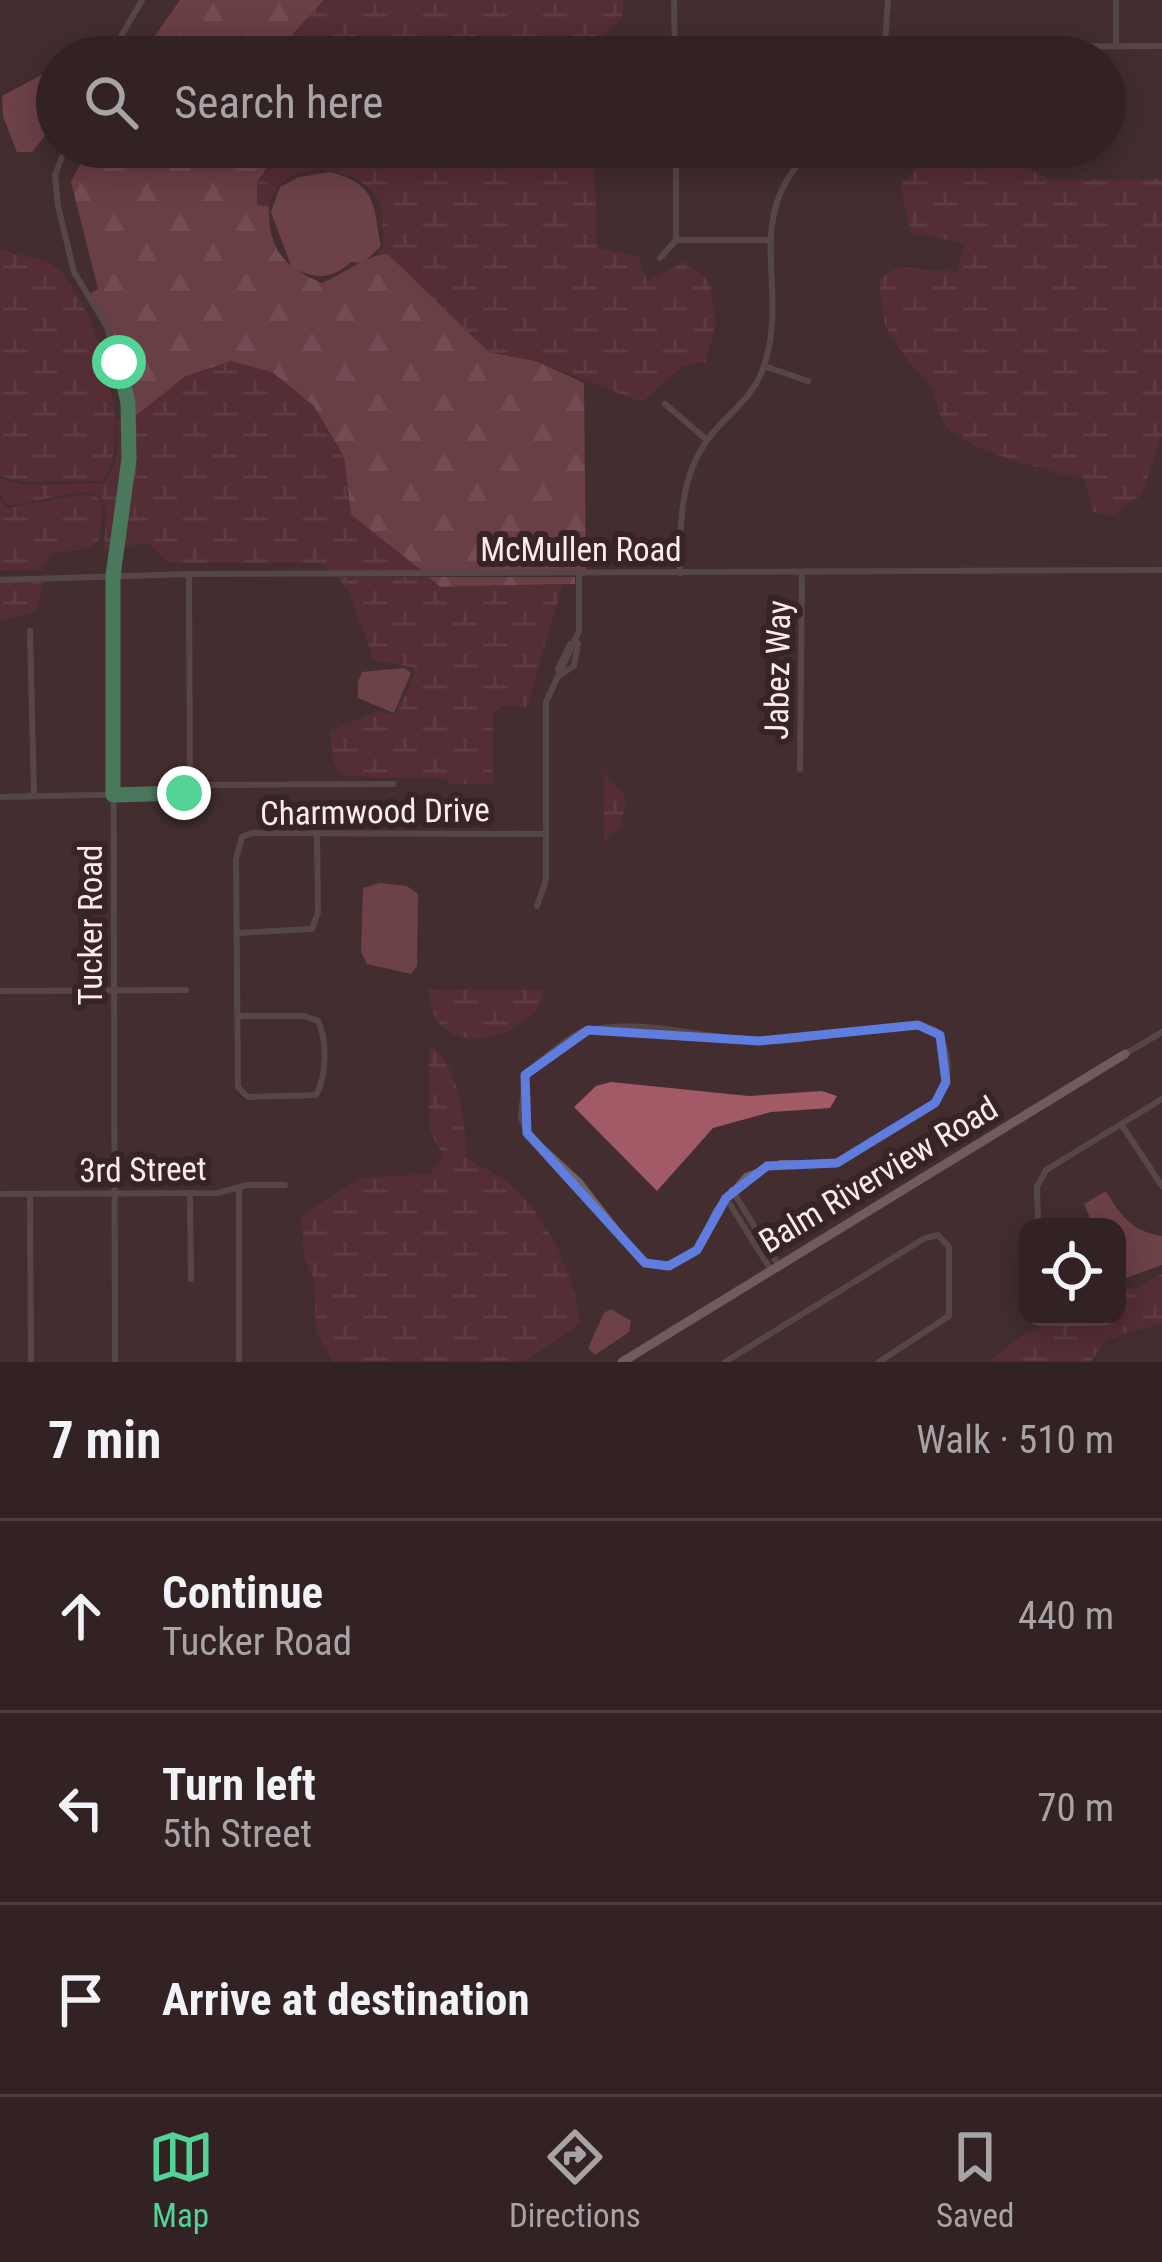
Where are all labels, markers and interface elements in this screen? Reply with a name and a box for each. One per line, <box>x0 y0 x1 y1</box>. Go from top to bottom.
search box <box>36 36 1126 168</box>
icon: search <box>78 69 144 135</box>
text: Search here <box>174 76 383 129</box>
route start <box>92 335 146 389</box>
street label: McMullen Road <box>480 530 682 569</box>
street label: Jabez Way <box>757 600 798 740</box>
route end <box>157 766 211 820</box>
street label: Charmwood Drive <box>260 790 490 833</box>
street label: Tucker Road <box>71 845 110 1005</box>
street label: Balm Riverview Road <box>752 1088 1004 1261</box>
street label: 3rd Street <box>79 1149 207 1190</box>
map controls <box>1018 1218 1126 1326</box>
button: locate <box>1018 1218 1126 1326</box>
text: 7 min <box>48 1411 161 1470</box>
text: Walk · 510 m <box>916 1417 1114 1463</box>
text: Continue <box>162 1566 323 1619</box>
icon: ahead <box>48 1583 114 1649</box>
text: 440 m <box>1018 1593 1114 1639</box>
text: Tucker Road <box>162 1619 352 1665</box>
text: Turn left <box>162 1758 316 1811</box>
icon: left <box>48 1775 114 1841</box>
text: 70 m <box>1037 1785 1114 1831</box>
text: 5th Street <box>162 1811 312 1857</box>
icon: arrive <box>48 1967 114 2033</box>
text: Arrive at destination <box>162 1973 530 2026</box>
tab: Map <box>148 2124 214 2235</box>
tab: Directions <box>509 2124 641 2235</box>
tab: Saved <box>936 2124 1014 2235</box>

